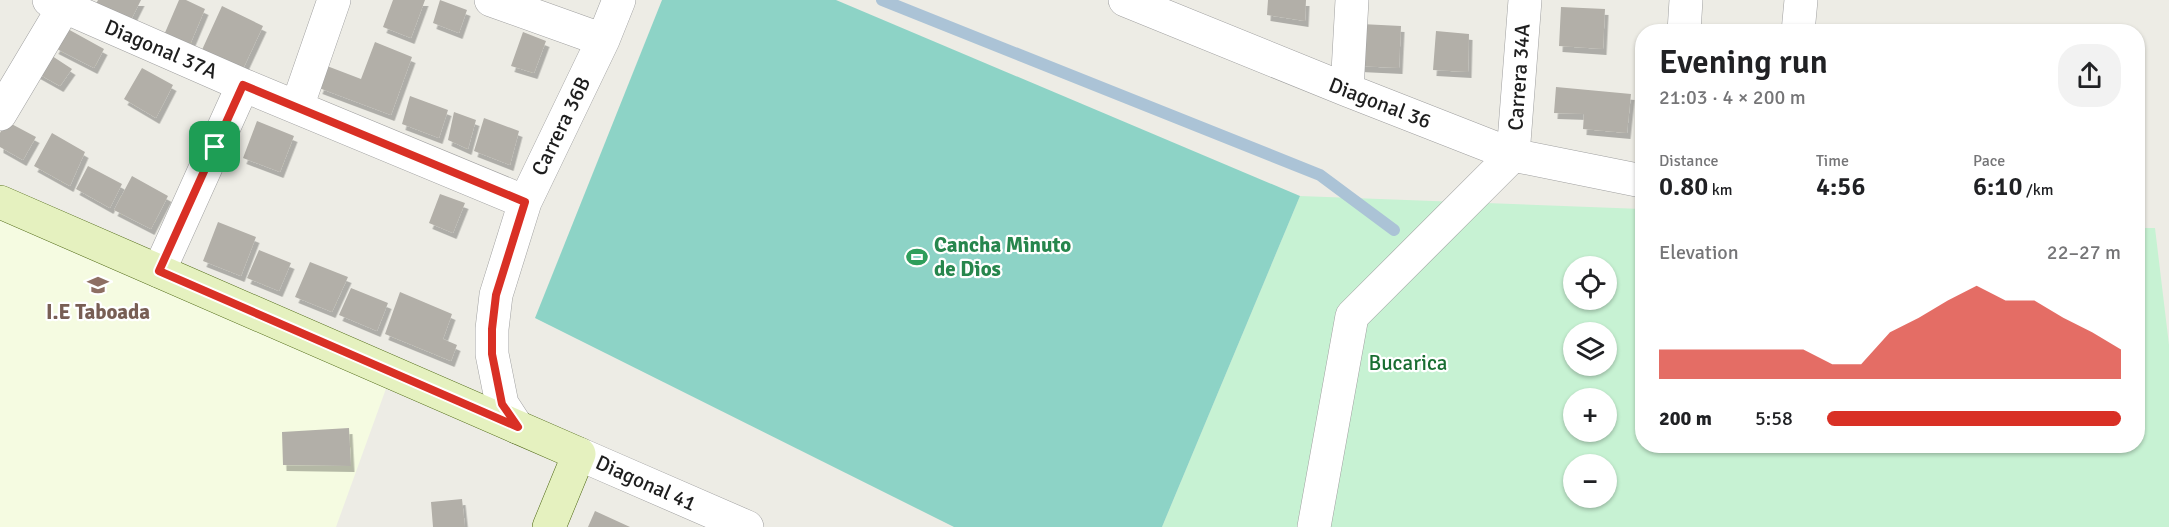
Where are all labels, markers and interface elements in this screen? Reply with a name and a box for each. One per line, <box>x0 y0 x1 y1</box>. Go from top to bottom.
street label: Diagonal 37A <box>101 14 222 85</box>
street label: Carrera 34A <box>1502 23 1536 131</box>
text: Evening run <box>1659 42 1828 83</box>
button: share <box>2058 44 2121 107</box>
street label: Carrera 36B <box>526 72 596 180</box>
street label: Diagonal 36 <box>1325 72 1435 134</box>
text: 21:03 · 4 × 200 m <box>1659 85 1806 110</box>
pin <box>189 121 240 172</box>
icon: arrive <box>198 130 231 163</box>
text: Distance <box>1659 151 1719 171</box>
text: Time <box>1816 151 1849 171</box>
text: Pace <box>1973 151 2005 171</box>
text: 0.80 <box>1659 171 1708 203</box>
text: 4:56 <box>1816 171 1865 203</box>
text: 6:10 <box>1973 171 2022 203</box>
text: km <box>1708 180 1733 200</box>
text: /km <box>2022 180 2054 200</box>
place label: Cancha Minuto de Dios <box>934 232 1071 282</box>
text: Elevation <box>1659 240 1739 265</box>
text: 22–27 m <box>2047 240 2121 265</box>
sports icon: Cancha Minuto de Dios <box>905 245 929 269</box>
map controls <box>1563 256 1617 508</box>
button: locate <box>1563 256 1617 310</box>
school or university icon: I.E Taboada <box>86 273 110 297</box>
place label: I.E Taboada <box>46 299 150 325</box>
button: layers <box>1563 322 1617 376</box>
park label: Bucarica <box>1368 350 1448 376</box>
button: + <box>1563 388 1617 442</box>
text: 200 m <box>1659 406 1712 431</box>
text: 5:58 <box>1755 406 1793 431</box>
street label: Diagonal 41 <box>592 449 700 517</box>
button: − <box>1563 454 1617 508</box>

